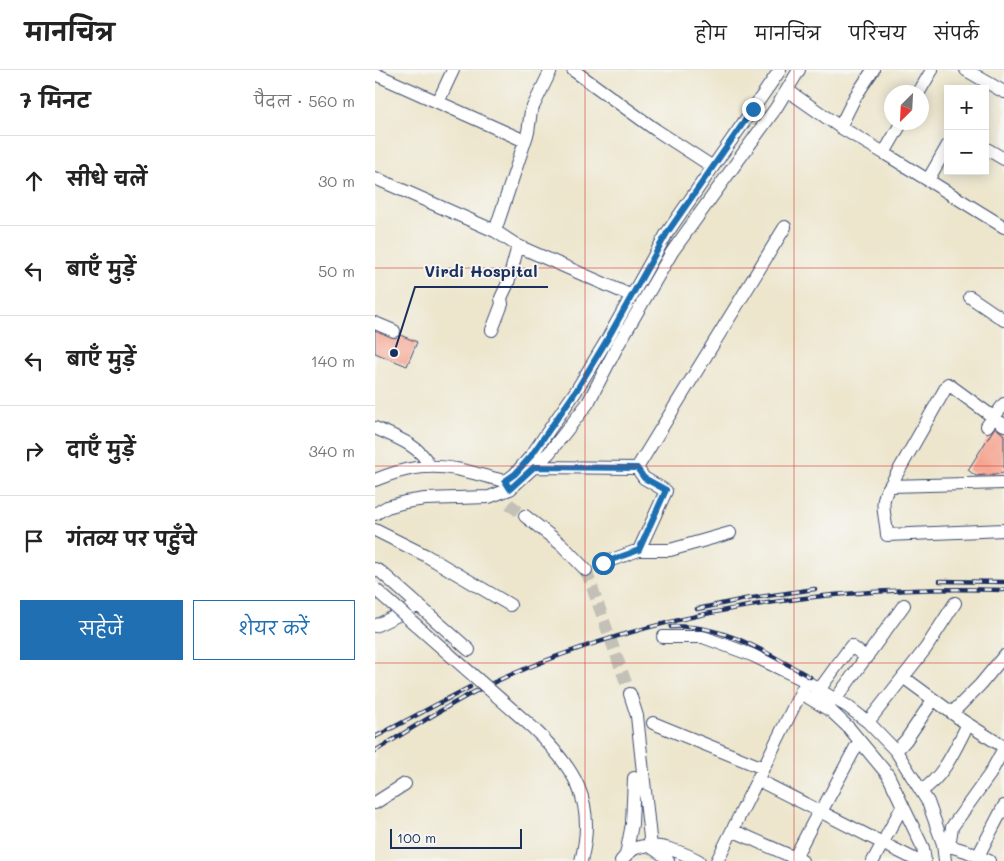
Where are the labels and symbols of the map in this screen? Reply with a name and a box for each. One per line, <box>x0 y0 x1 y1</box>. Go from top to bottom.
north arrow <box>884 85 929 130</box>
route end <box>742 98 765 121</box>
callout: Virdi Hospital <box>415 256 548 287</box>
text: Virdi Hospital <box>424 260 538 281</box>
route start <box>592 552 615 575</box>
scale bar <box>390 826 523 849</box>

